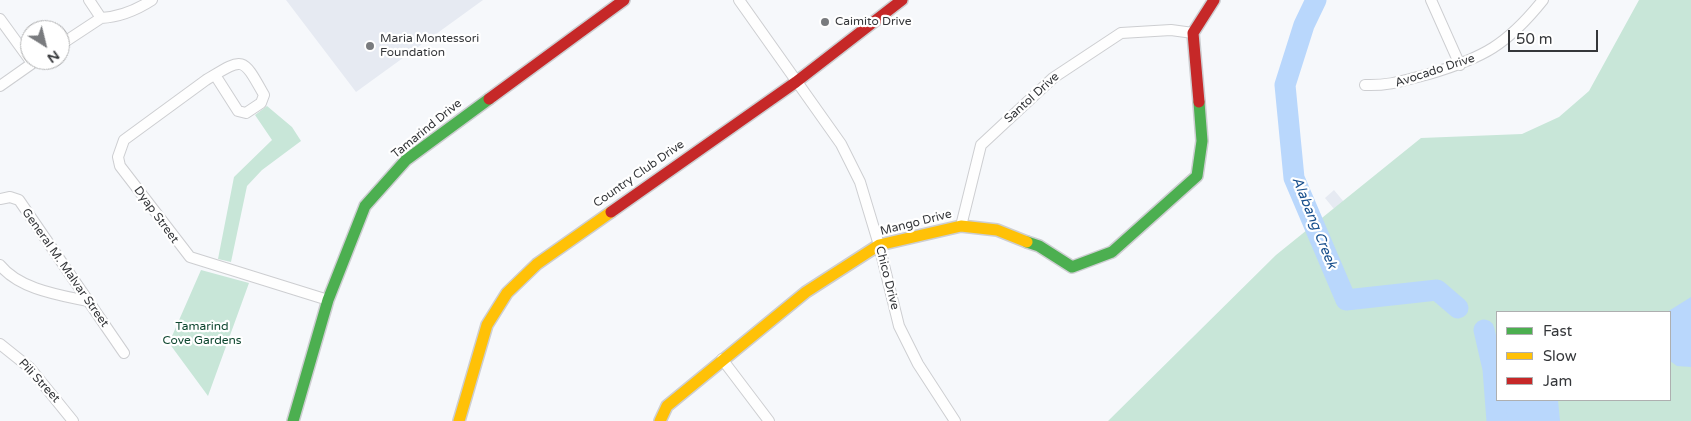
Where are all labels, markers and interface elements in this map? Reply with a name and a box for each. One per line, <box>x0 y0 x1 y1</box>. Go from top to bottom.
place label: Caimito Drive <box>835 15 912 29</box>
marker: Caimito Drive <box>819 16 831 28</box>
north arrow <box>20 20 70 70</box>
scale bar <box>1511 20 1601 52</box>
text: 50 m <box>1516 30 1553 48</box>
place label: Maria Montessori Foundation <box>380 32 479 60</box>
marker: Maria Montessori Foundation <box>364 40 376 52</box>
text: N <box>44 47 63 67</box>
street label: Avocado Drive <box>1393 51 1477 91</box>
street label: Santol Drive <box>1002 70 1062 126</box>
street label: Tamarind Drive <box>389 96 465 162</box>
street label: Country Club Drive <box>591 137 687 211</box>
water label: Alabang Creek <box>1288 175 1340 271</box>
street label: Dyap Street <box>130 184 182 246</box>
street label: General M. Malvar Street <box>18 206 112 330</box>
street label: Mango Drive <box>879 207 953 239</box>
street label: Chico Drive <box>872 245 902 311</box>
legend <box>1496 311 1671 401</box>
park label: Tamarind Cove Gardens <box>162 320 242 348</box>
text: Fast <box>1543 322 1572 340</box>
text: Slow <box>1543 347 1577 365</box>
street label: Pili Street <box>15 356 63 406</box>
text: Jam <box>1543 372 1572 390</box>

